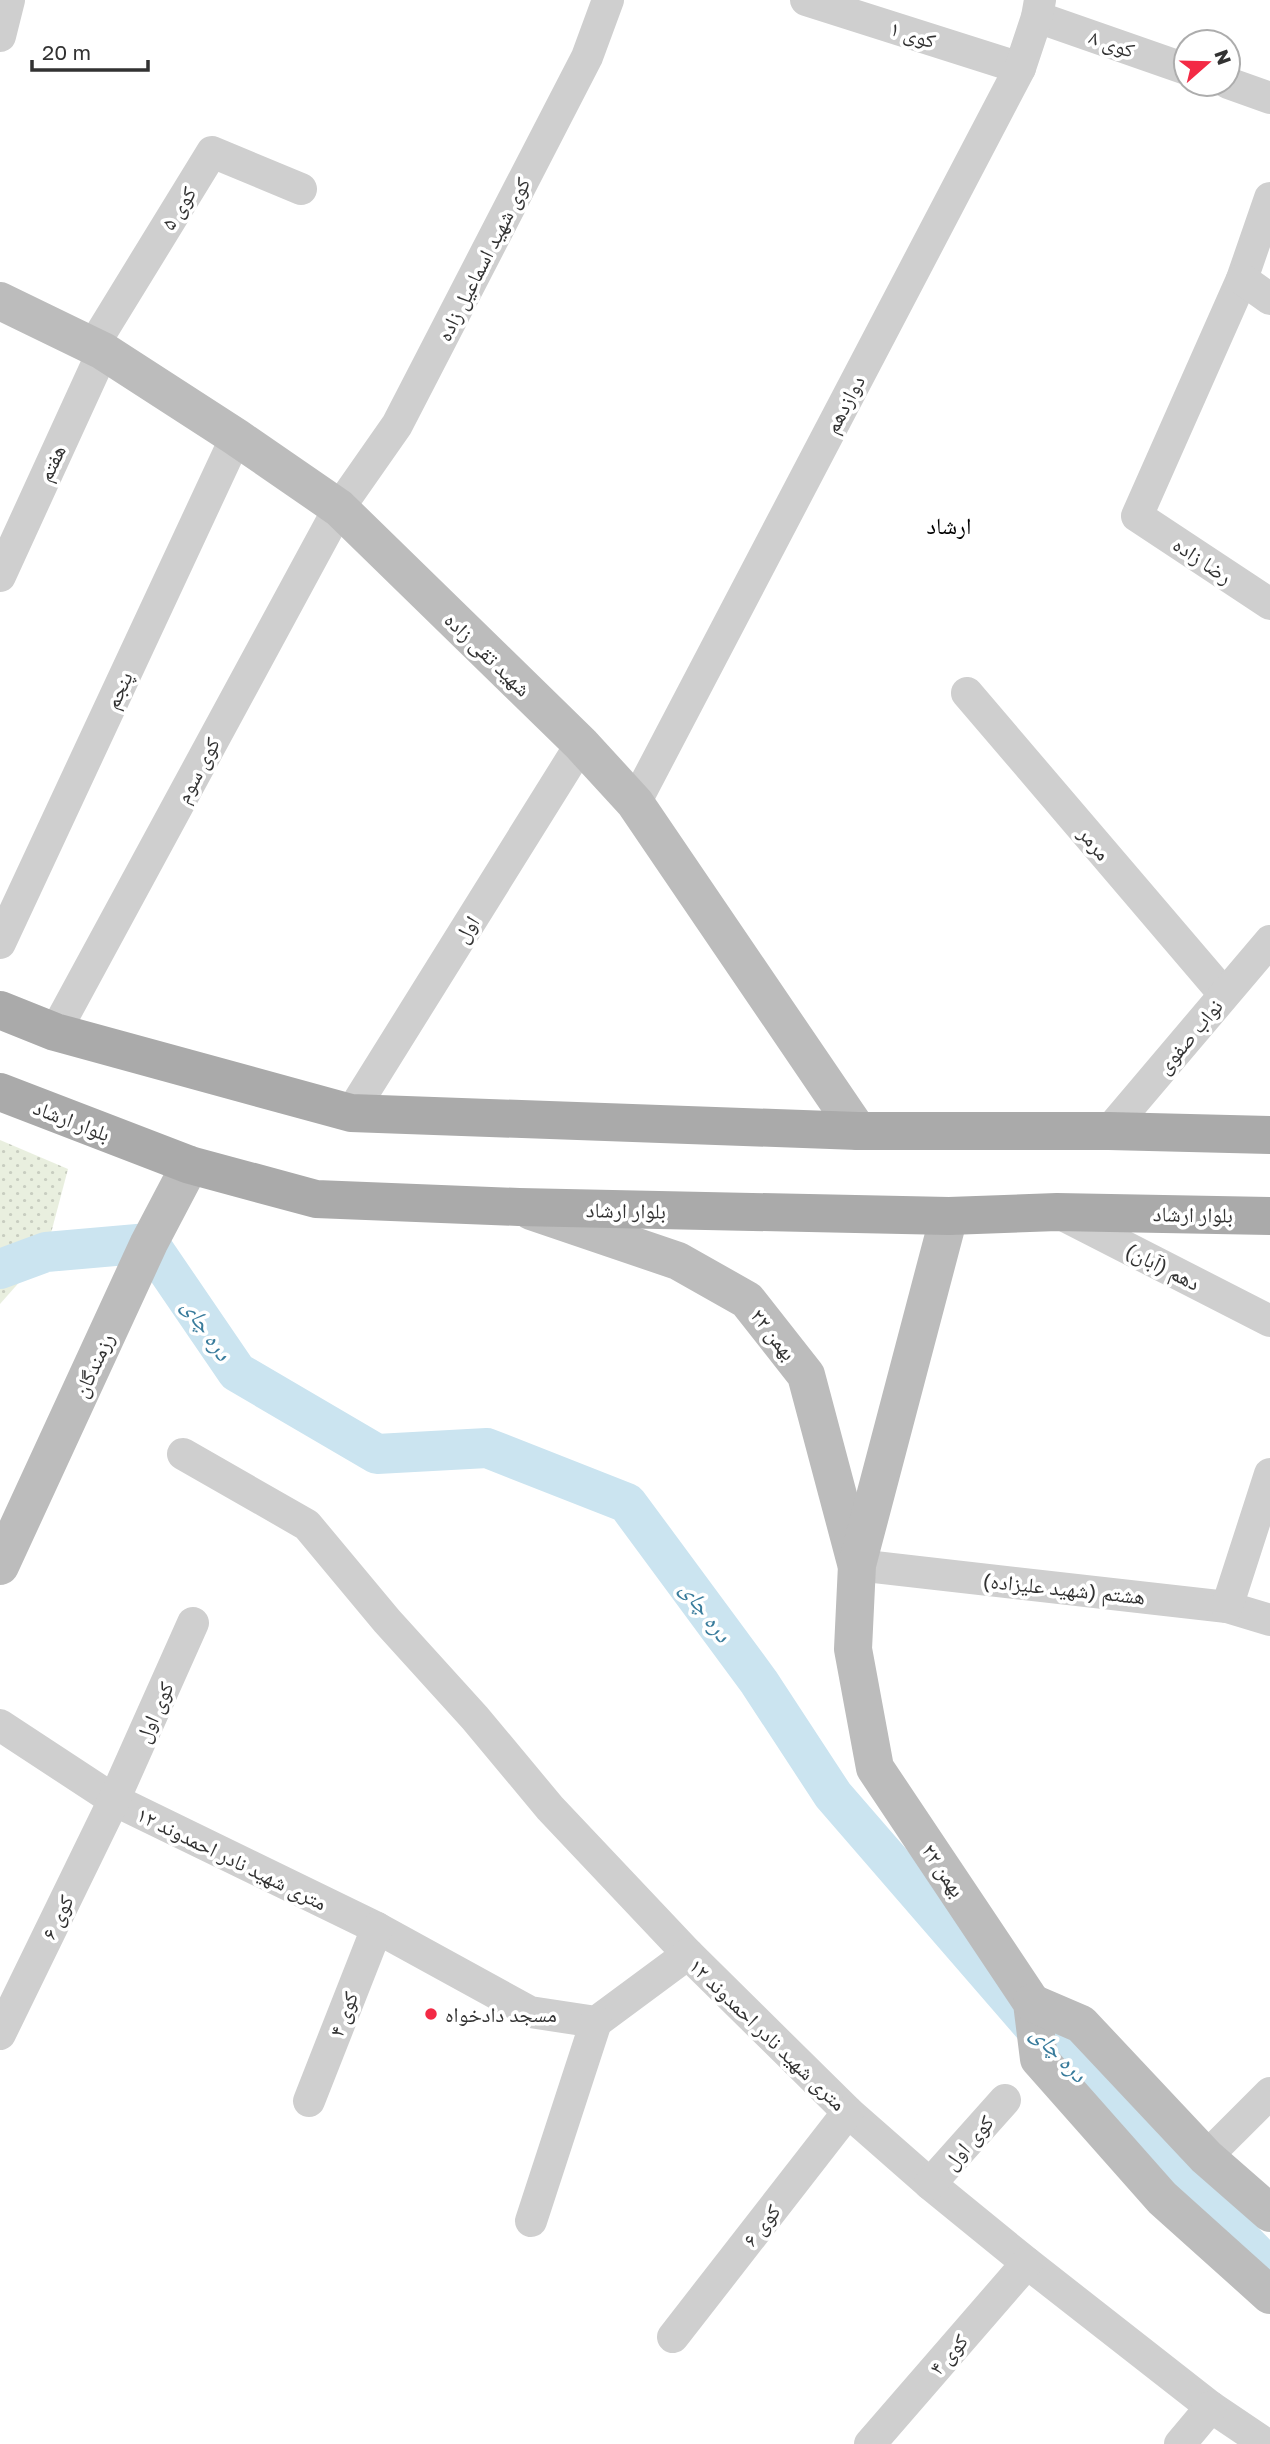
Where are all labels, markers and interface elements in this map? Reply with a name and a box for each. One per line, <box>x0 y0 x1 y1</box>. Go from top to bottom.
street label: کوی ۱ <box>887 14 939 54</box>
street label: کوی ۸ <box>1086 23 1138 63</box>
scale bar <box>32 28 147 72</box>
north arrow <box>1172 28 1242 98</box>
text: 20 m <box>42 39 91 65</box>
text: N <box>1210 46 1237 68</box>
street label: کوی شهید اسماعیل زاده <box>430 173 537 346</box>
street label: کوی ۵ <box>155 181 201 234</box>
street label: دوازدهم <box>818 370 872 438</box>
street label: هفتم <box>31 441 73 486</box>
district label: ارشاد <box>927 511 971 539</box>
street label: رضا زاده <box>1169 531 1237 589</box>
street label: شهید تقی زاده <box>439 606 537 702</box>
street label: پنجم <box>98 667 140 714</box>
street label: کوی سوم <box>169 732 227 808</box>
street label: مرمر <box>1073 820 1117 865</box>
street label: اول <box>448 911 484 947</box>
street label: نواب صفوی <box>1150 993 1228 1079</box>
street label: بلوار ارشاد <box>30 1094 114 1146</box>
street label: بلوار ارشاد <box>586 1196 666 1224</box>
street label: بلوار ارشاد <box>1153 1200 1233 1228</box>
street label: دهم (آبان) <box>1121 1236 1205 1298</box>
water label: دره چای <box>176 1293 239 1367</box>
street label: ۲۲ بهمن <box>745 1303 802 1366</box>
street label: رزمندگان <box>67 1329 119 1401</box>
street label: هشتم (شهید علیزاده) <box>981 1567 1146 1611</box>
water label: دره چای <box>674 1575 739 1648</box>
street label: کوی اول <box>129 1677 179 1747</box>
street label: ۱۲ متری شهید نادر احمدوند <box>133 1801 331 1915</box>
street label: ۲۲ بهمن <box>916 1838 971 1902</box>
street label: کوی ۶ <box>35 1890 79 1943</box>
street label: ۱۲ متری شهید نادر احمدوند <box>684 1952 852 2116</box>
street label: کوی ۴ <box>323 1988 364 2040</box>
place label: مسجد دادخواه <box>445 2001 557 2027</box>
marker: مسجد دادخواه <box>423 2006 439 2022</box>
water label: دره چای <box>1025 2019 1094 2089</box>
street label: کوی اول <box>937 2109 999 2175</box>
street label: کوی ۶ <box>737 2199 786 2251</box>
street label: کوی ۴ <box>923 2328 973 2380</box>

